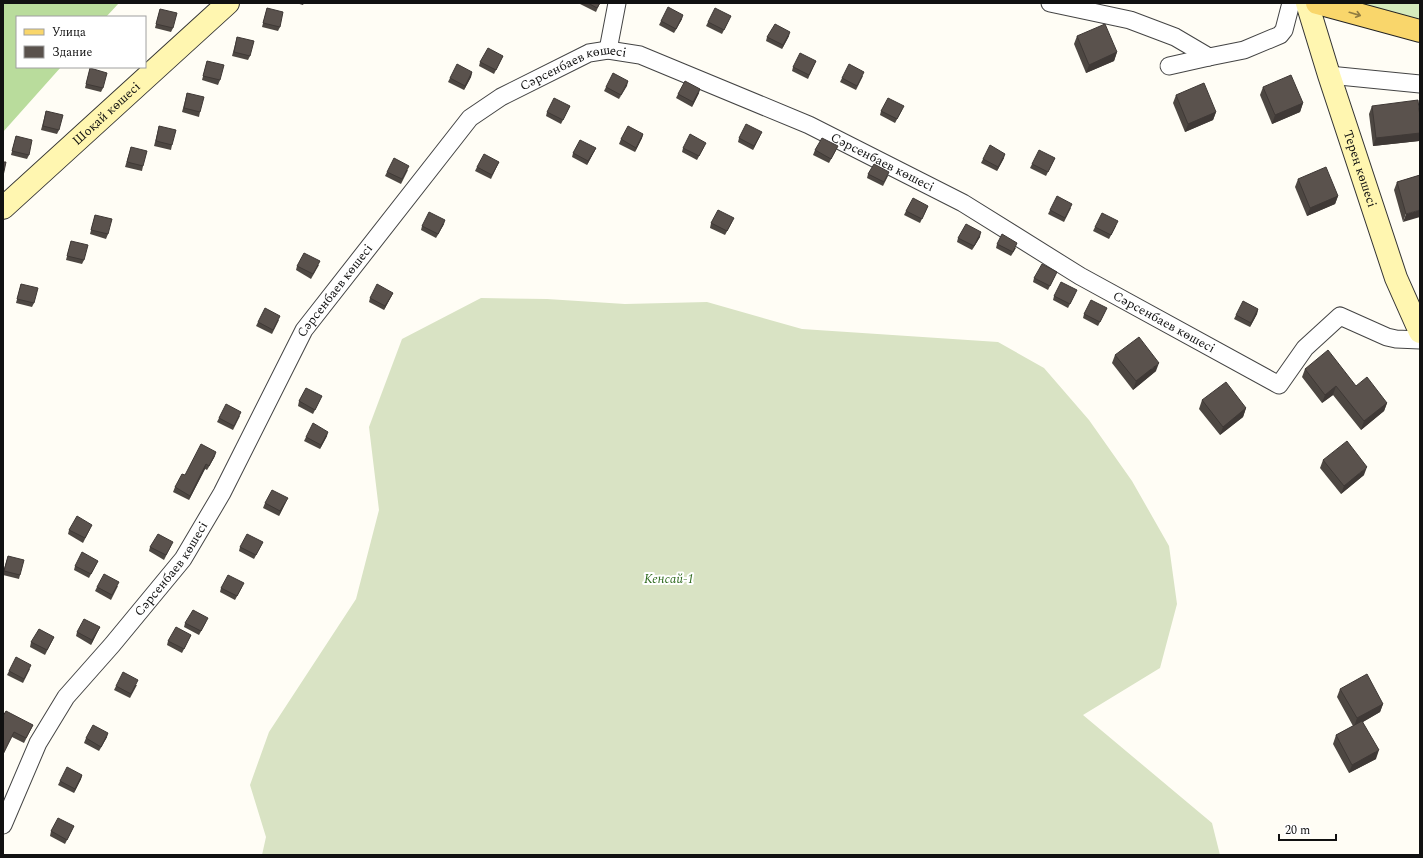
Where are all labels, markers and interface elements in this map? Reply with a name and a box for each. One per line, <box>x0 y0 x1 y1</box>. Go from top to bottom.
one-way arrow <box>1348 11 1361 18</box>
legend <box>16 16 146 68</box>
text: Улица <box>52 23 86 42</box>
street label: Сәрсенбаев көшесі <box>516 40 628 96</box>
text: Здание <box>52 43 92 62</box>
street label: Шоқай көшесі <box>68 77 145 150</box>
street label: Сәрсенбаев көшесі <box>827 128 938 197</box>
street label: Терең көшесі <box>1338 128 1382 210</box>
street label: Сәрсенбаев көшесі <box>292 240 378 341</box>
street label: Сәрсенбаев көшесі <box>1109 286 1219 358</box>
street label: Сәрсенбаев көшесі <box>129 518 213 621</box>
park label: Кенсай-1 <box>644 569 694 589</box>
scale bar <box>1279 816 1336 842</box>
text: 20 m <box>1285 821 1310 840</box>

